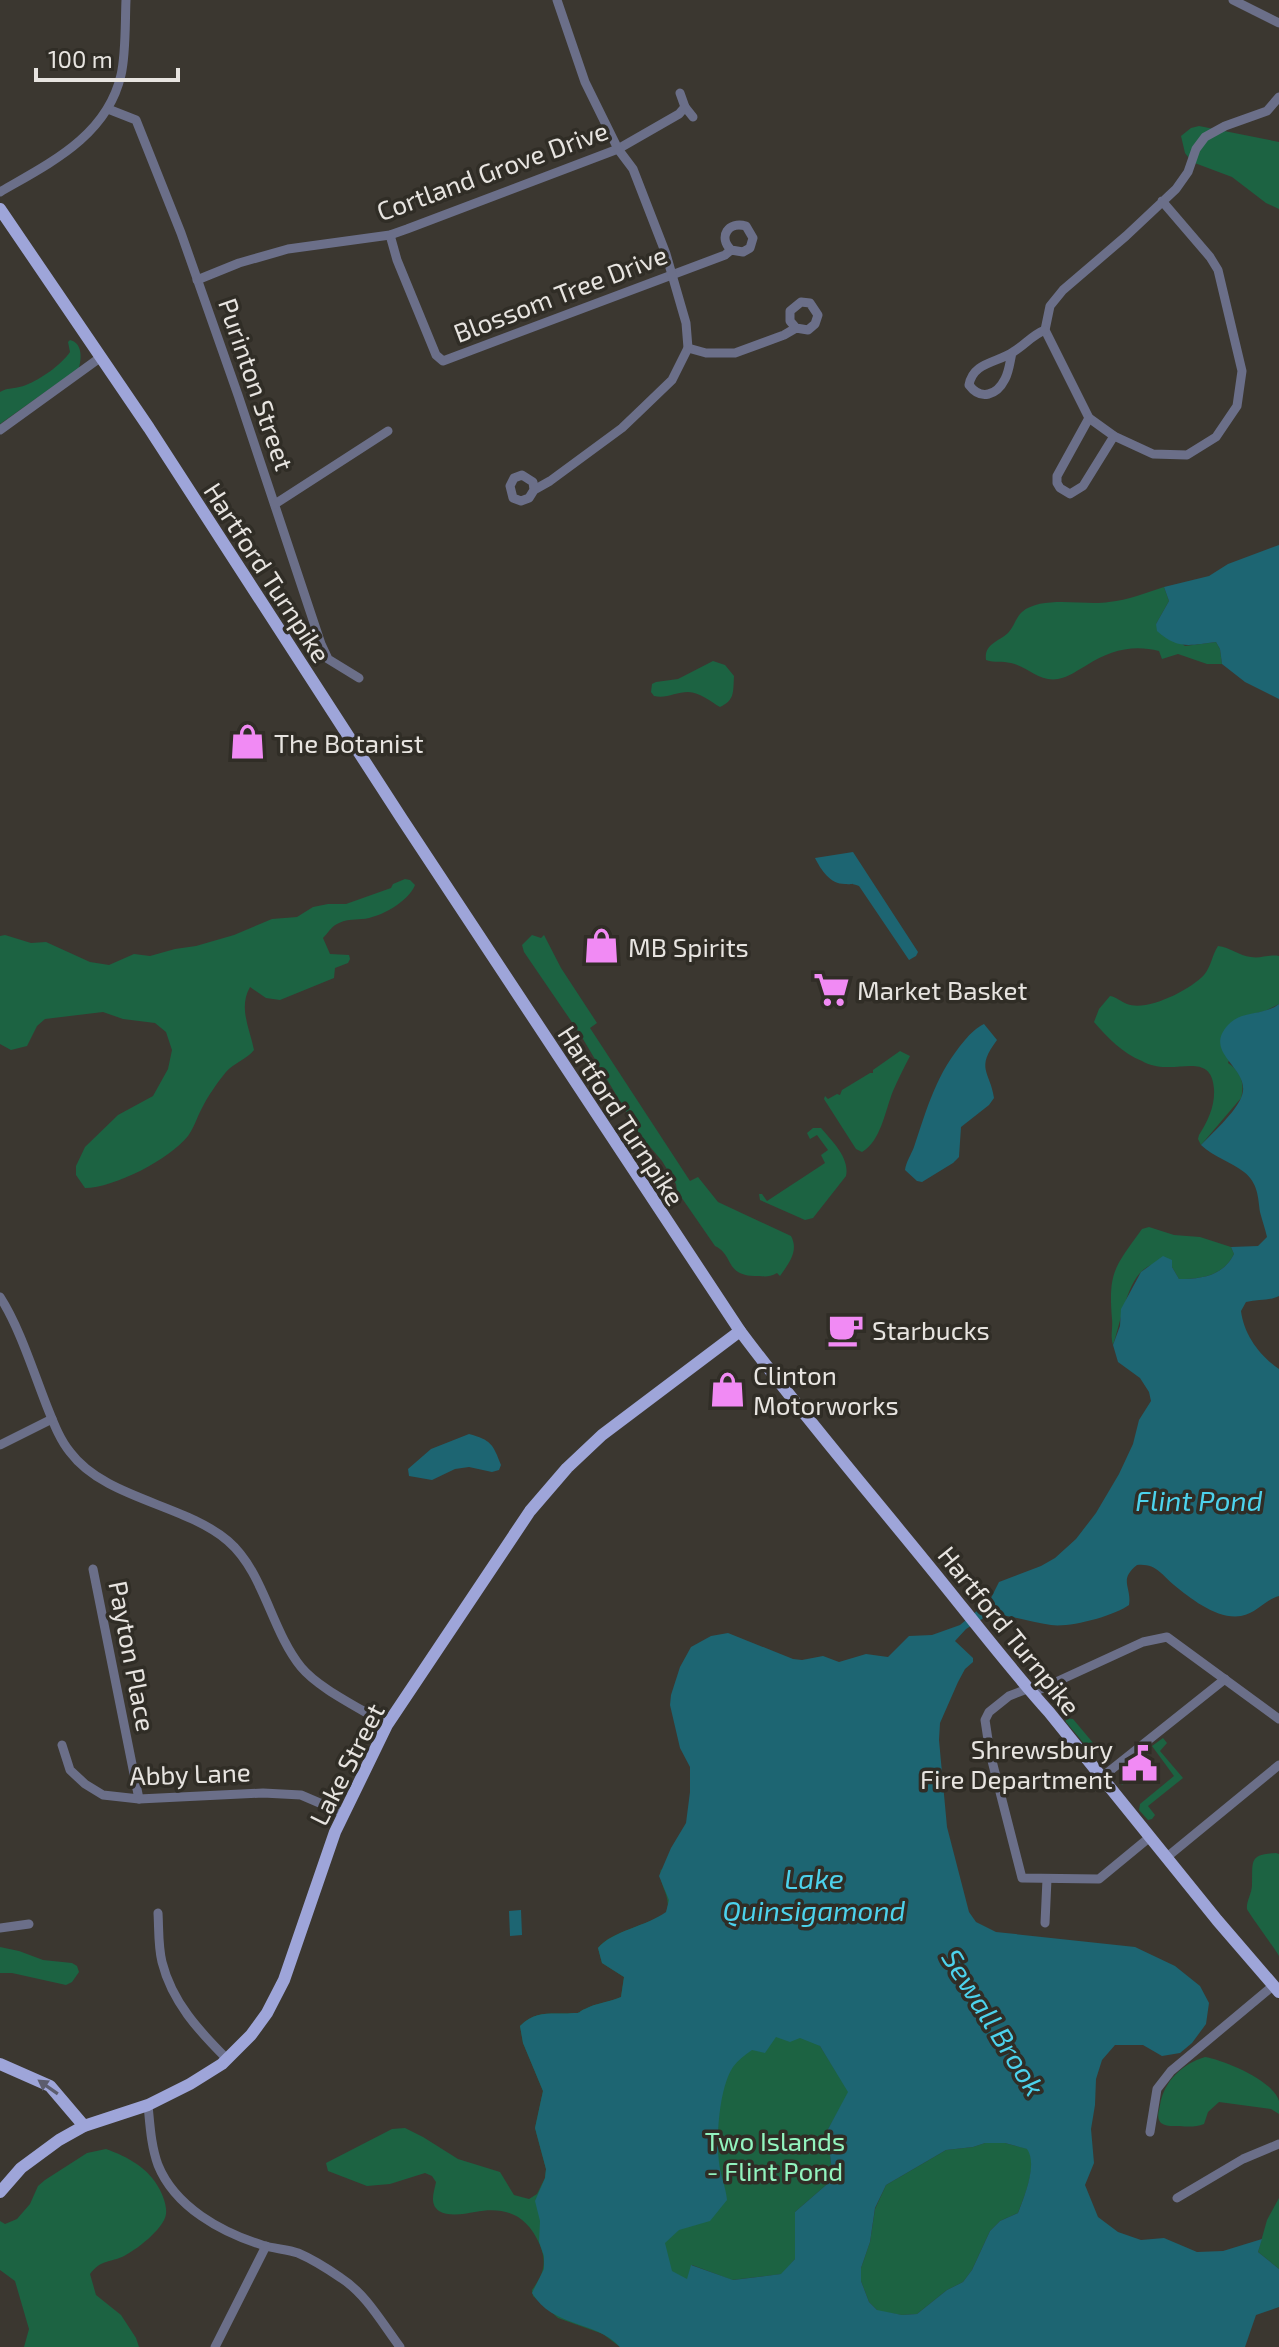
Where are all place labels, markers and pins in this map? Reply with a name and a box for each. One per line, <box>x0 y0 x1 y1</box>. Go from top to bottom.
shop icon: The Botanist <box>229 723 267 761</box>
place label: The Botanist <box>274 727 424 758</box>
shop icon: MB Spirits <box>583 927 621 965</box>
place label: MB Spirits <box>628 931 749 962</box>
supermarket icon: Market Basket <box>812 970 850 1008</box>
place label: Market Basket <box>857 974 1027 1005</box>
cafe icon: Starbucks <box>827 1310 865 1348</box>
place label: Starbucks <box>872 1314 990 1345</box>
place label: Clinton Motorworks <box>753 1359 899 1420</box>
shop icon: Clinton Motorworks <box>708 1370 746 1408</box>
place label: Shrewsbury Fire Department <box>920 1733 1113 1794</box>
public building icon: Shrewsbury Fire Department <box>1120 1744 1158 1782</box>

